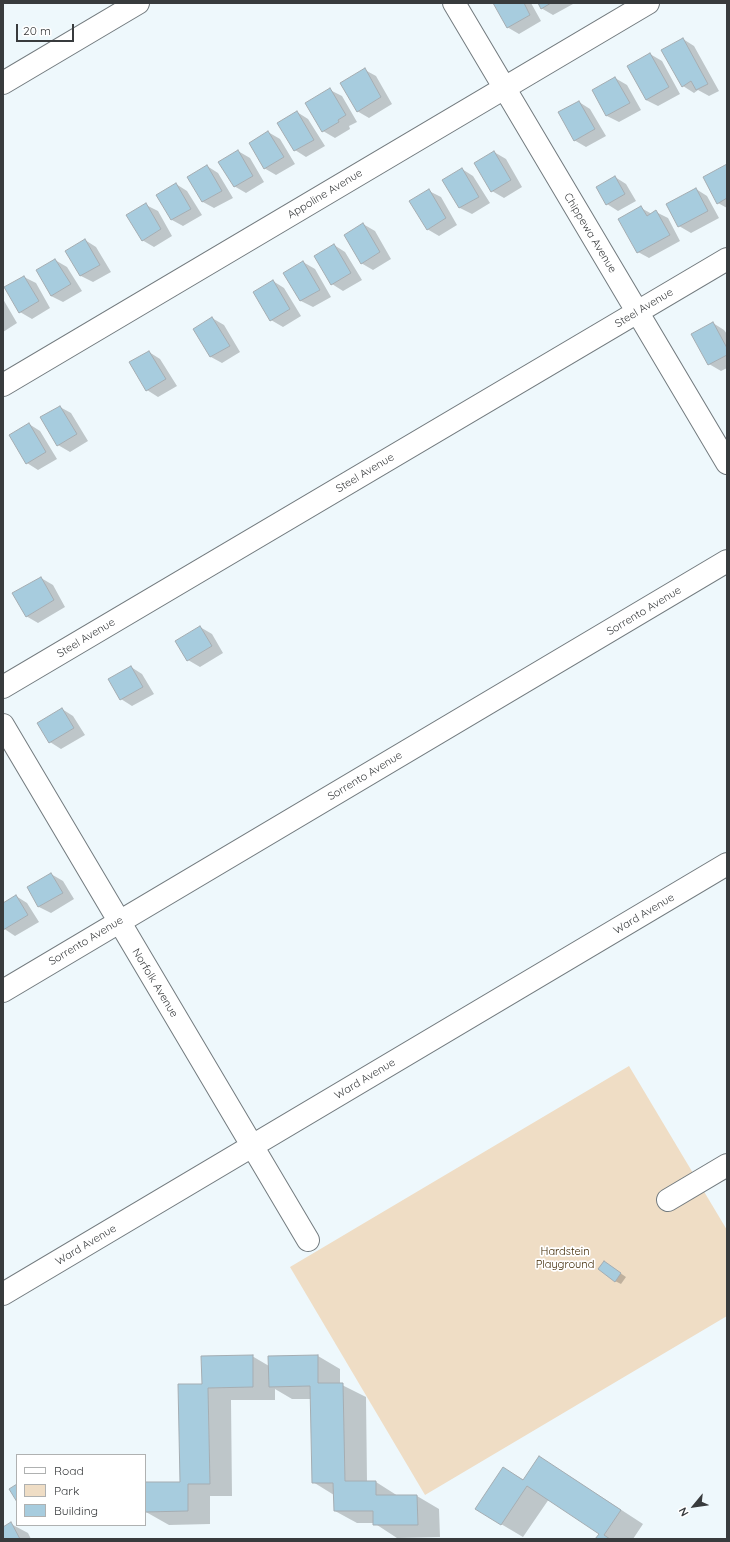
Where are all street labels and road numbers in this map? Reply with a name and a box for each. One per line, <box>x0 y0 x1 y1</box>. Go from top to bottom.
street label: Appoline Avenue <box>285 166 365 222</box>
street label: Chippewa Avenue <box>561 191 619 275</box>
street label: Steel Avenue <box>613 285 675 331</box>
street label: Steel Avenue <box>334 450 396 496</box>
street label: Sorrento Avenue <box>604 584 684 638</box>
street label: Steel Avenue <box>55 615 117 661</box>
street label: Sorrento Avenue <box>325 749 405 803</box>
street label: Ward Avenue <box>611 891 677 937</box>
street label: Sorrento Avenue <box>46 914 126 968</box>
street label: Norfolk Avenue <box>129 946 181 1020</box>
street label: Ward Avenue <box>332 1056 398 1102</box>
street label: Ward Avenue <box>53 1222 119 1268</box>

